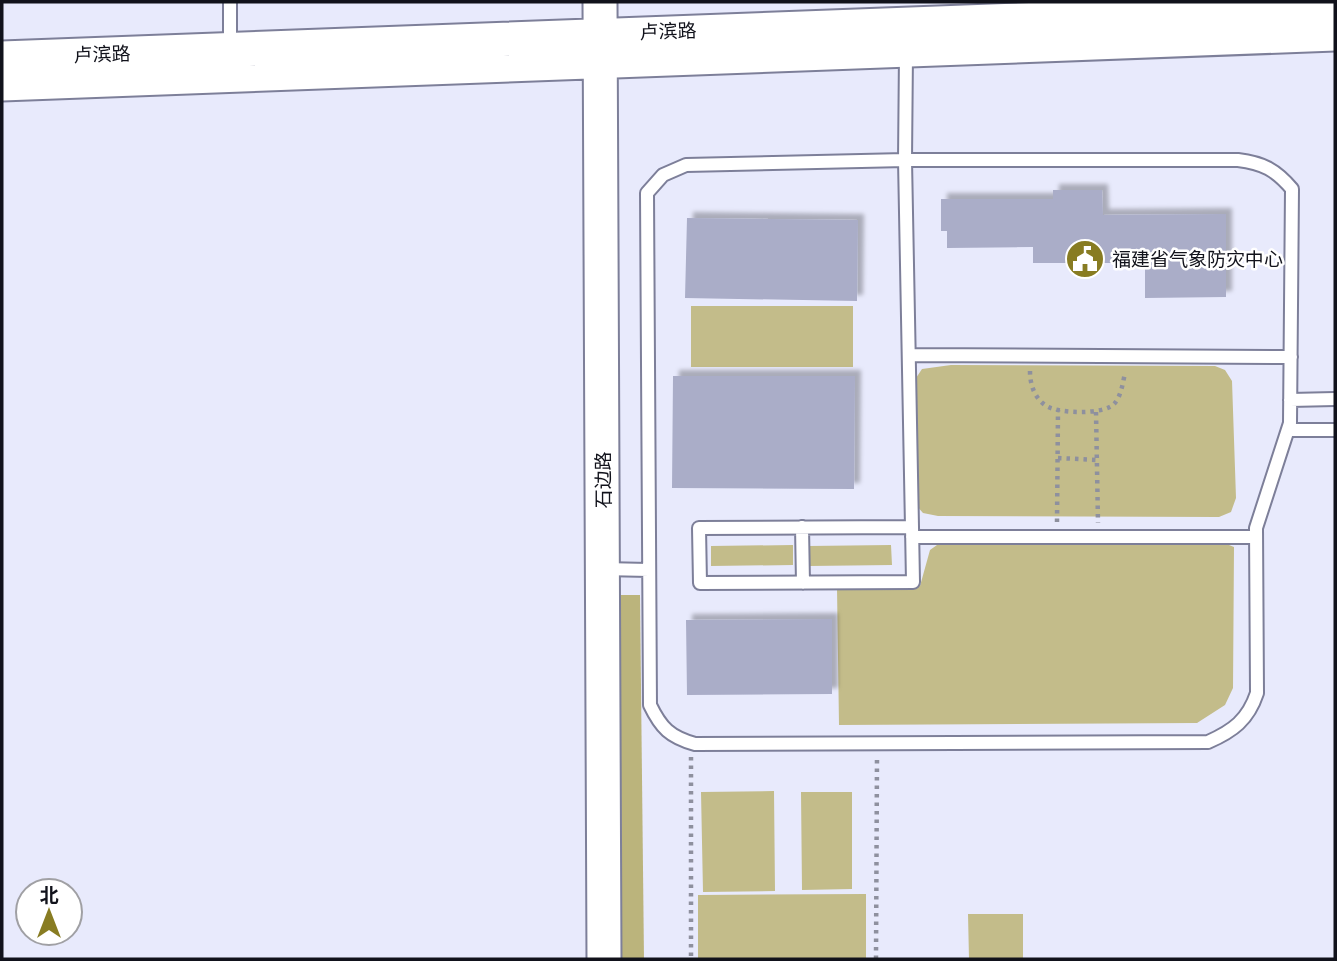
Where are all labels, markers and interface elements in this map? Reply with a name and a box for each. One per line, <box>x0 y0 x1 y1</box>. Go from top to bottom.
street label: 卢滨路 <box>639 19 697 44</box>
street label: 卢滨路 <box>73 42 131 67</box>
public building icon: 福建省气象防灾中心 <box>1064 238 1106 280</box>
place label: 福建省气象防灾中心 <box>1112 248 1283 271</box>
street label: 石边路 <box>592 451 615 509</box>
north arrow <box>14 877 84 947</box>
text: 北 <box>39 884 59 907</box>

